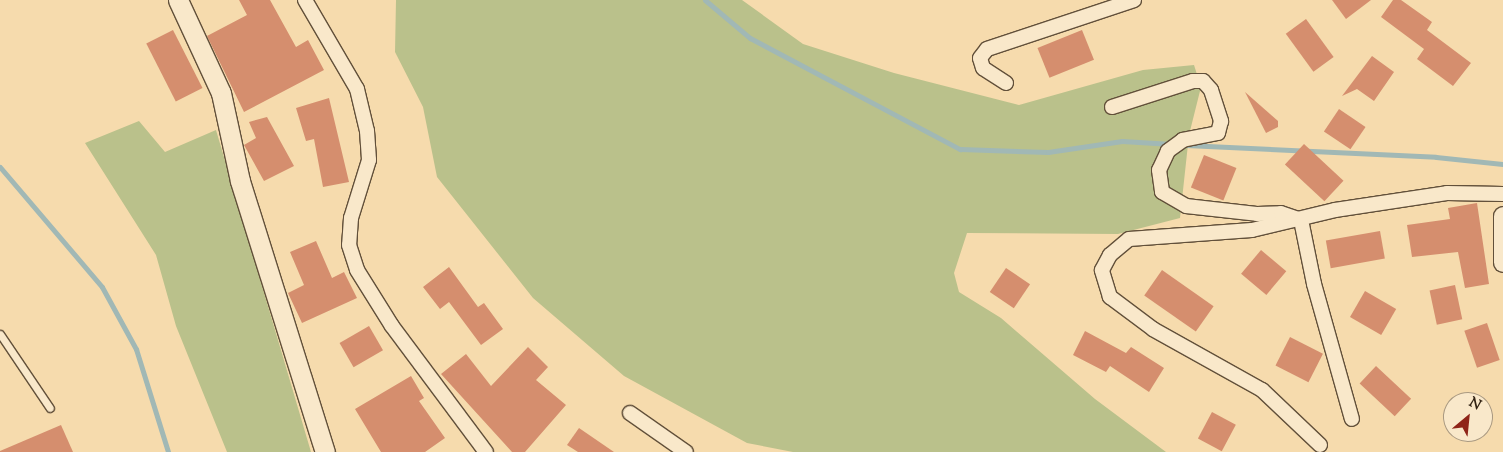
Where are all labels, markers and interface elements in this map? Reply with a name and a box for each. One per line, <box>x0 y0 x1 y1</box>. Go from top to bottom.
north arrow <box>1443 392 1493 442</box>
text: N <box>1465 393 1484 416</box>

